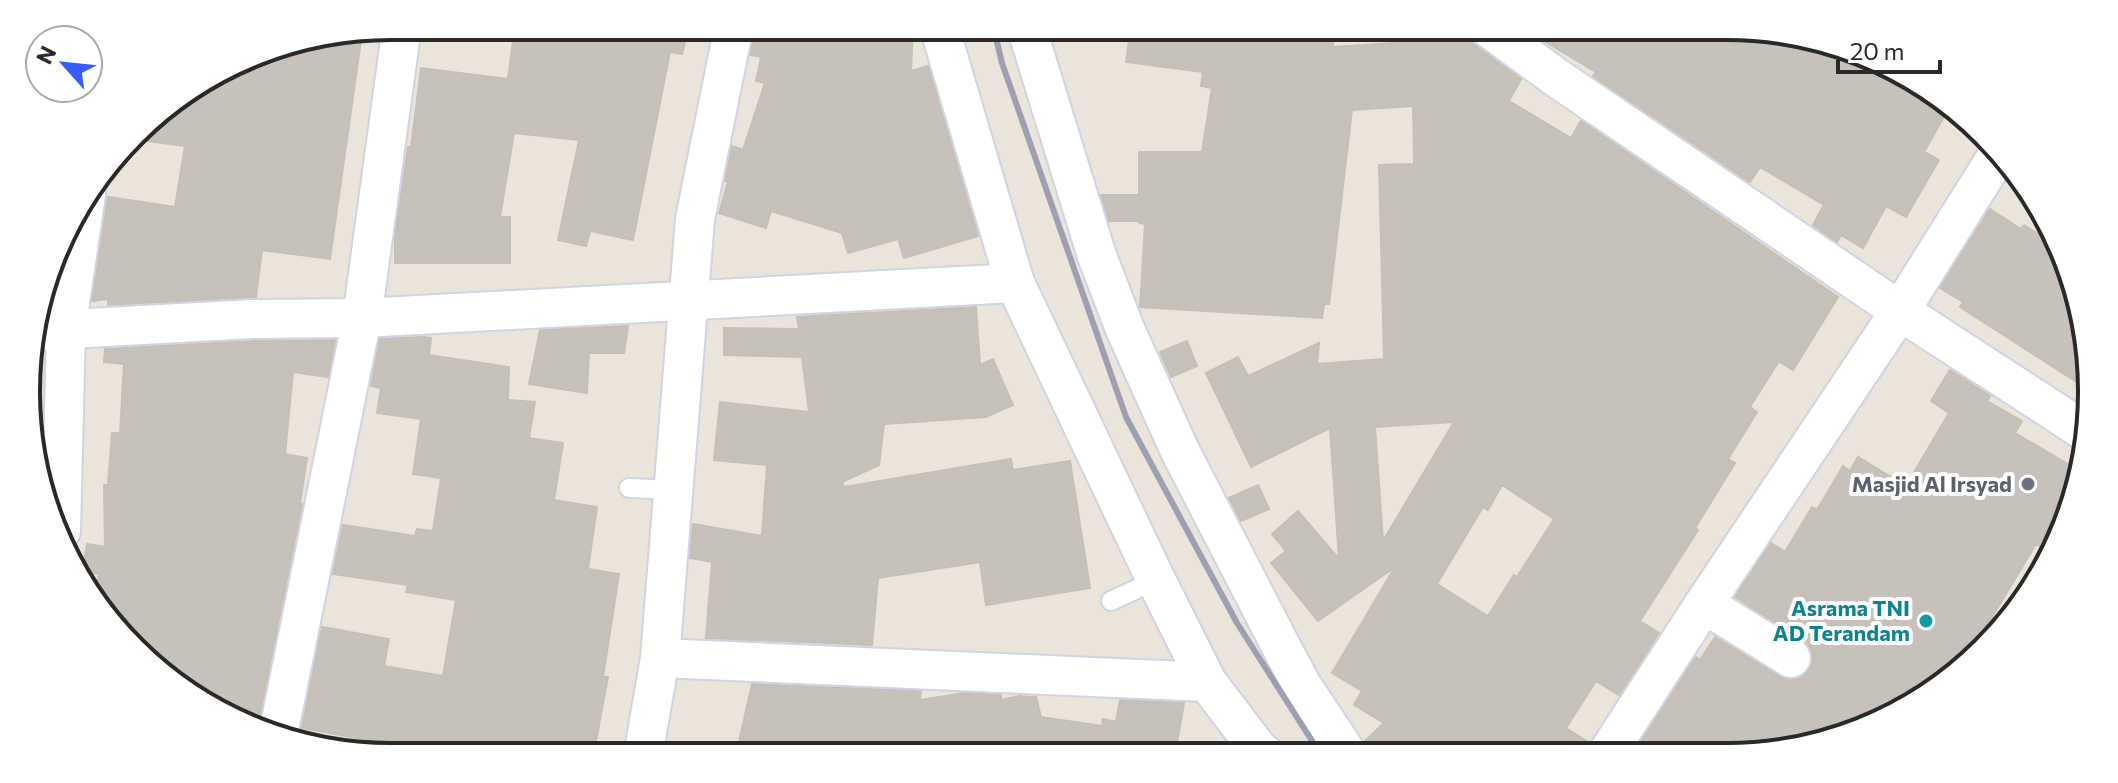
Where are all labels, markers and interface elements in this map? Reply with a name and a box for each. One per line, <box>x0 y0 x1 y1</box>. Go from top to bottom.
north arrow <box>24 24 104 104</box>
scale bar <box>1838 24 1940 74</box>
text: 20 m <box>1850 36 1904 65</box>
text: N <box>30 41 62 68</box>
place label: Masjid Al Irsyad <box>1852 470 2012 497</box>
marker: Masjid Al Irsyad <box>2019 475 2037 493</box>
place label: Asrama TNI AD Terandam <box>1773 594 1910 646</box>
marker: Asrama TNI AD Terandam <box>1917 612 1935 630</box>

